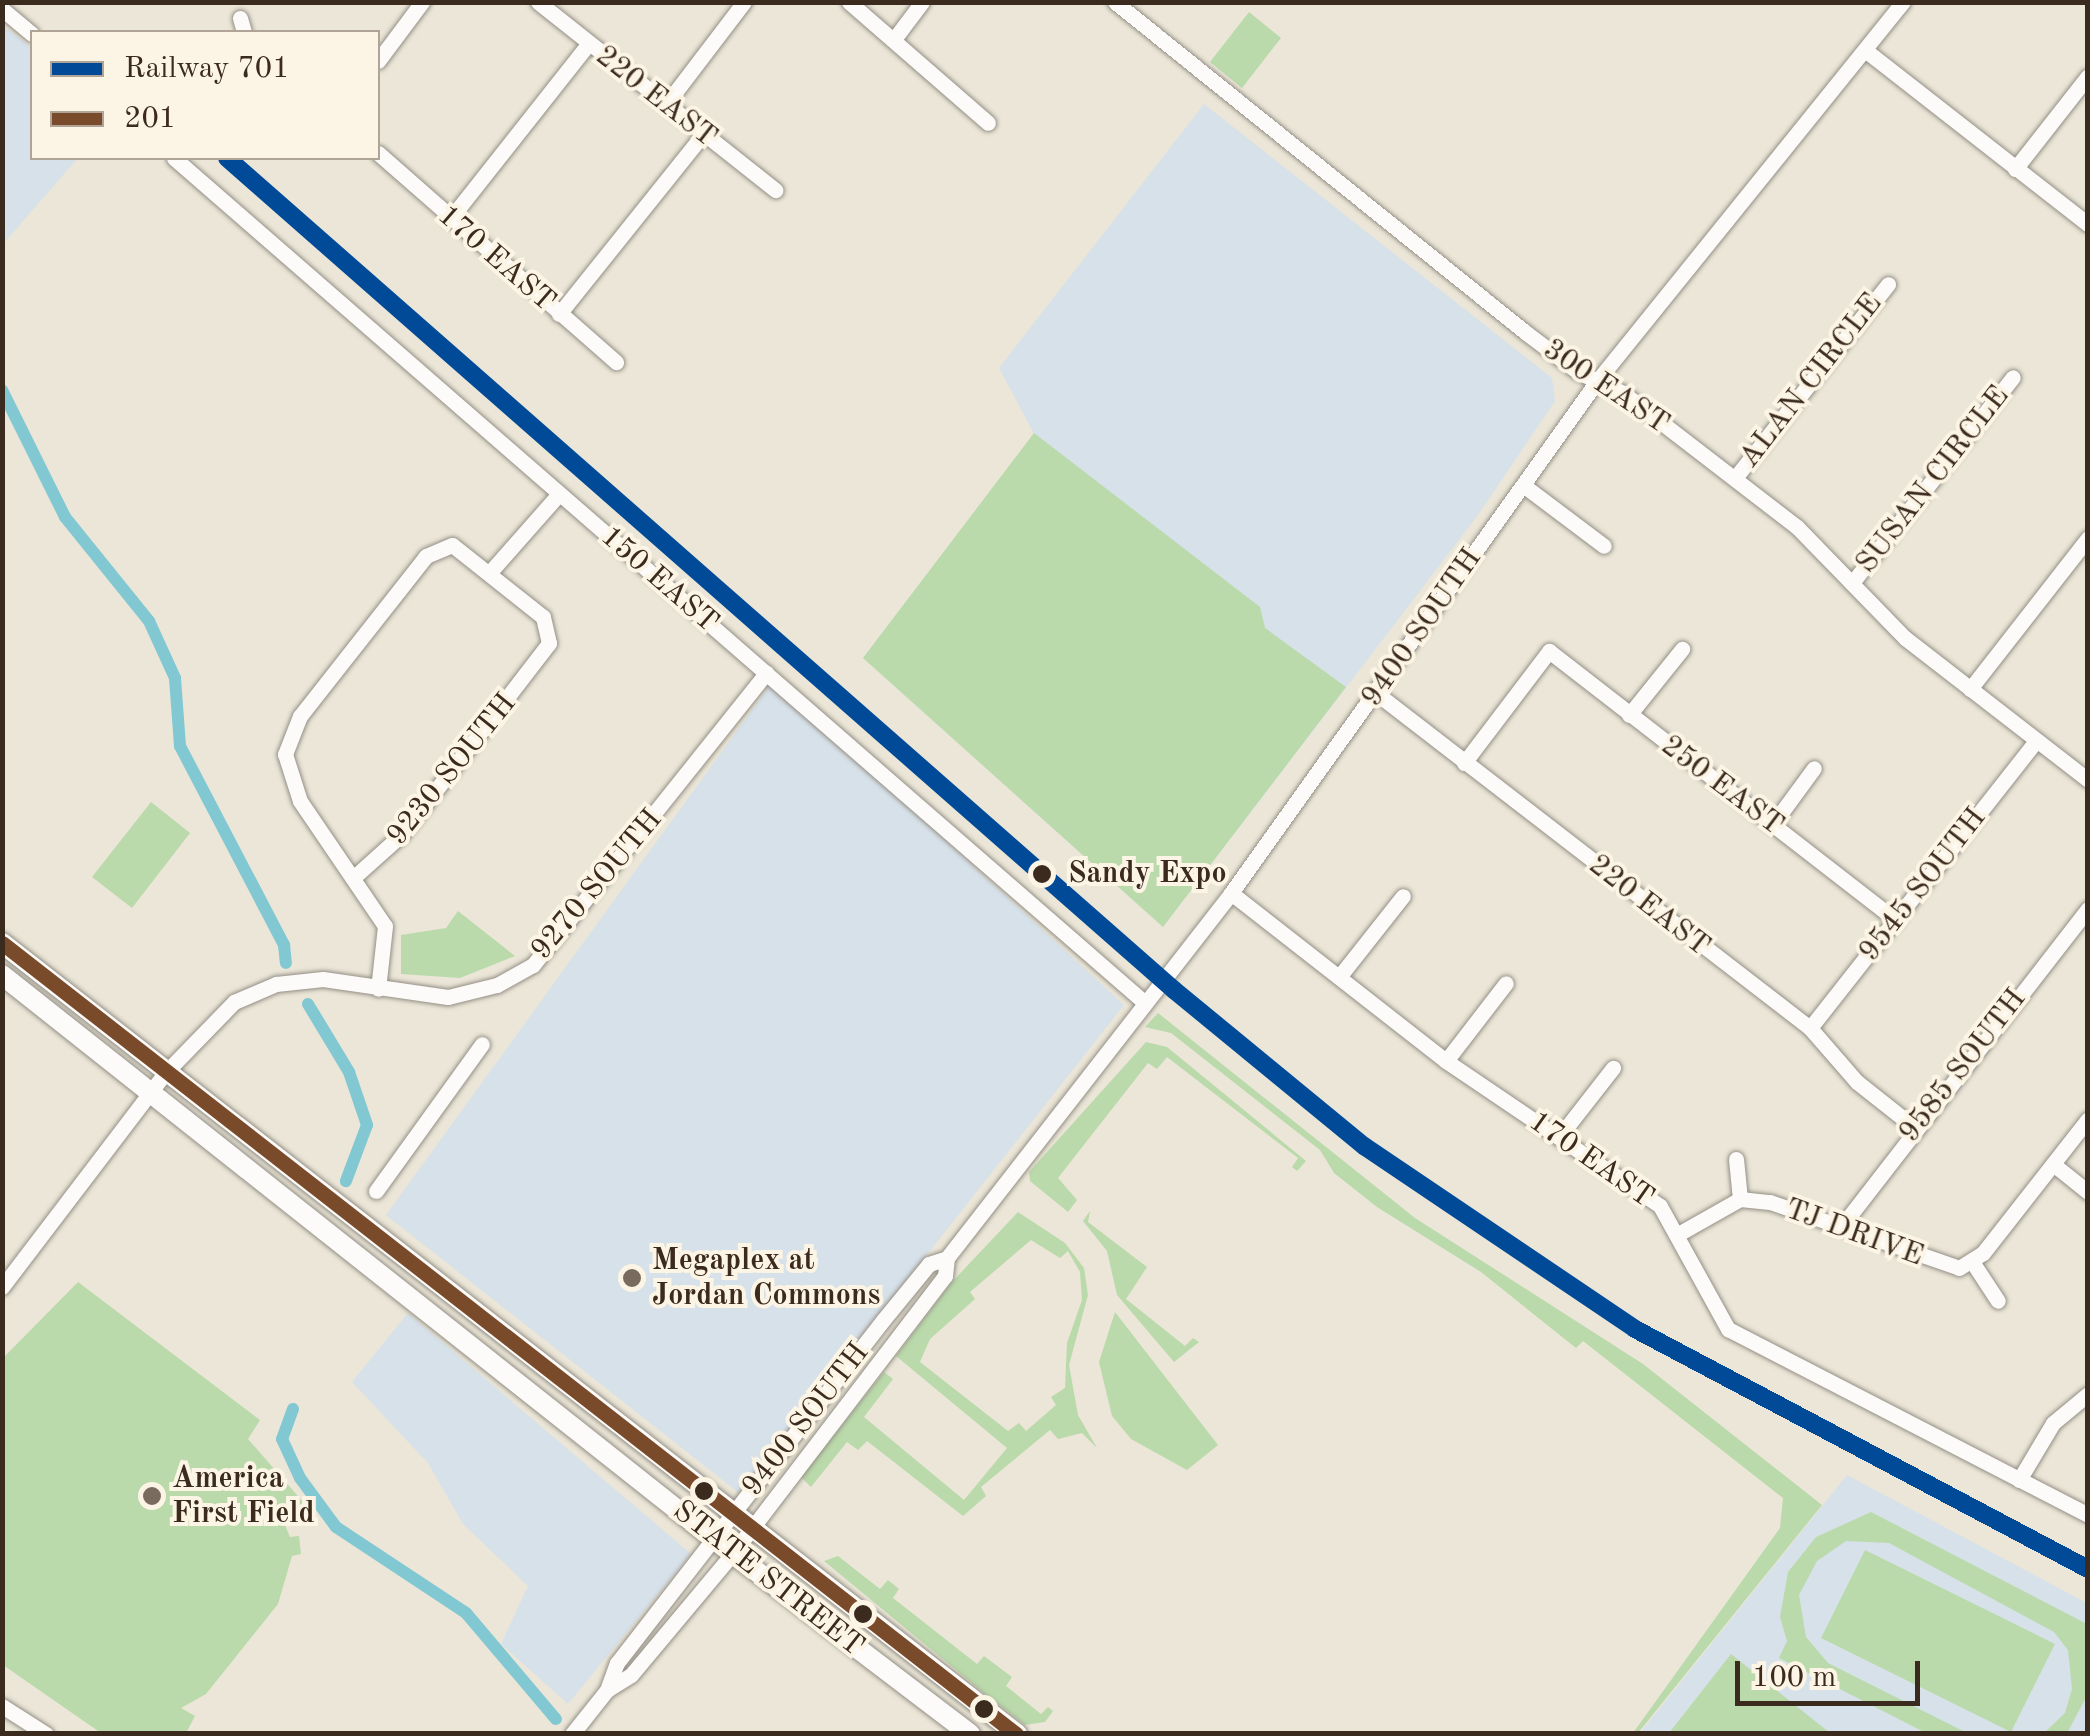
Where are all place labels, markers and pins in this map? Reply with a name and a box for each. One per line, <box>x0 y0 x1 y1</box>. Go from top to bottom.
place label: Sandy Expo <box>1068 856 1227 892</box>
marker: Sandy Expo <box>1025 857 1059 891</box>
place label: Megaplex at Jordan Commons <box>652 1243 880 1314</box>
marker: Megaplex at Jordan Commons <box>621 1267 643 1289</box>
place label: America First Field <box>172 1461 315 1532</box>
unlabelled marker <box>694 1481 714 1501</box>
marker: America First Field <box>141 1485 163 1507</box>
unlabelled marker <box>853 1604 873 1624</box>
unlabelled marker <box>974 1699 994 1719</box>

